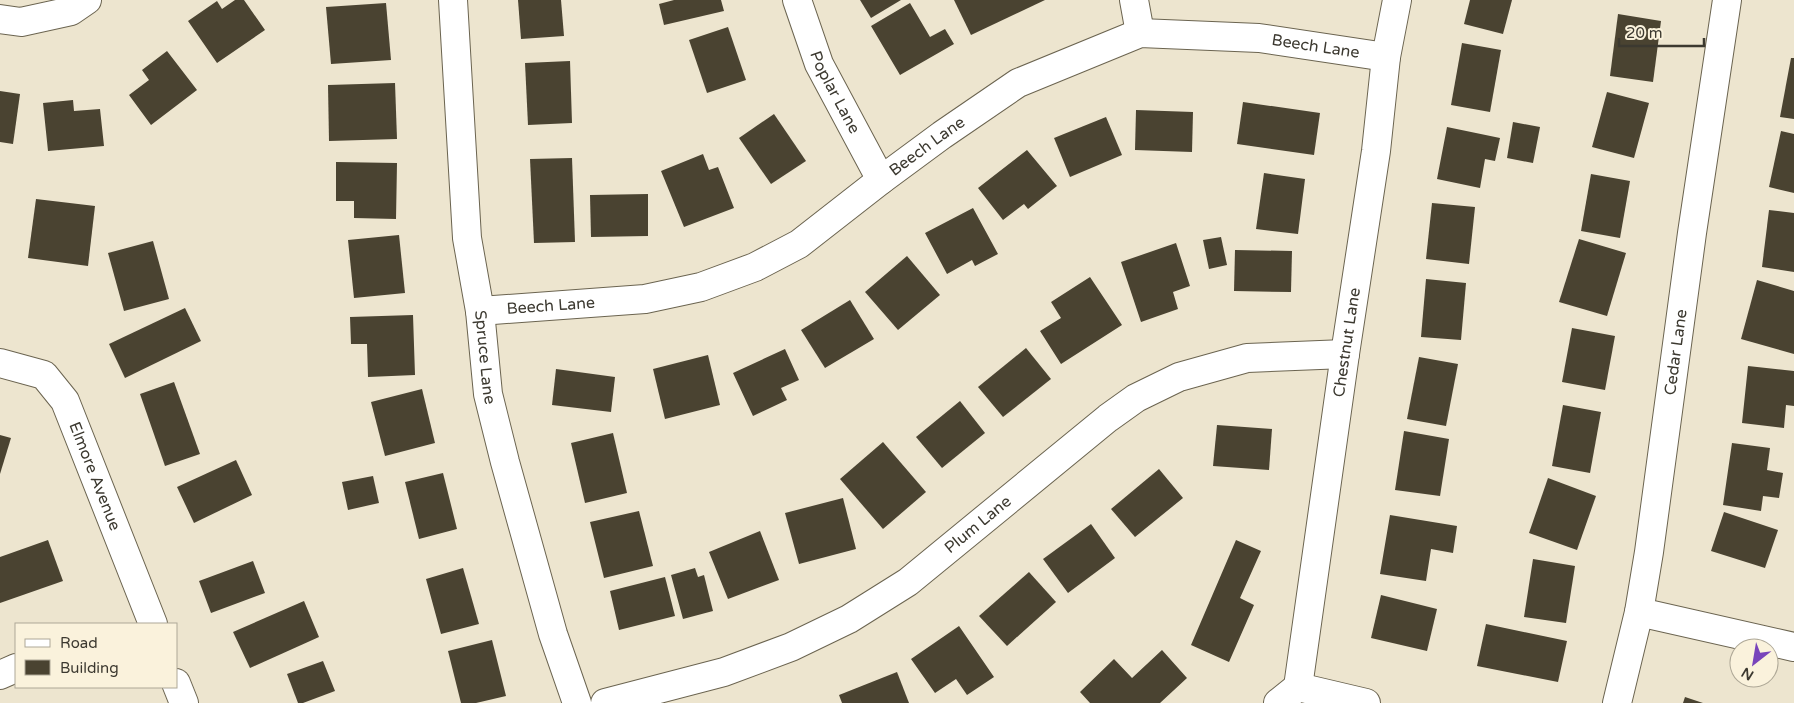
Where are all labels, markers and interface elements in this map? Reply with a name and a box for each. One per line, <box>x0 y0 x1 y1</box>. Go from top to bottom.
scale bar <box>1619 15 1704 47</box>
text: 20 m <box>1626 24 1663 42</box>
street label: Beech Lane <box>1270 30 1361 63</box>
street label: Poplar Lane <box>805 48 864 137</box>
street label: Beech Lane <box>885 112 969 180</box>
street label: Chestnut Lane <box>1329 286 1365 398</box>
street label: Beech Lane <box>506 293 596 319</box>
street label: Cedar Lane <box>1660 308 1692 396</box>
street label: Spruce Lane <box>470 309 500 406</box>
street label: Elmore Avenue <box>64 419 125 534</box>
street label: Plum Lane <box>941 491 1015 558</box>
legend <box>15 623 178 688</box>
text: Road <box>60 634 98 652</box>
north arrow <box>1729 638 1779 688</box>
text: Building <box>60 659 119 677</box>
text: N <box>1738 664 1757 684</box>

